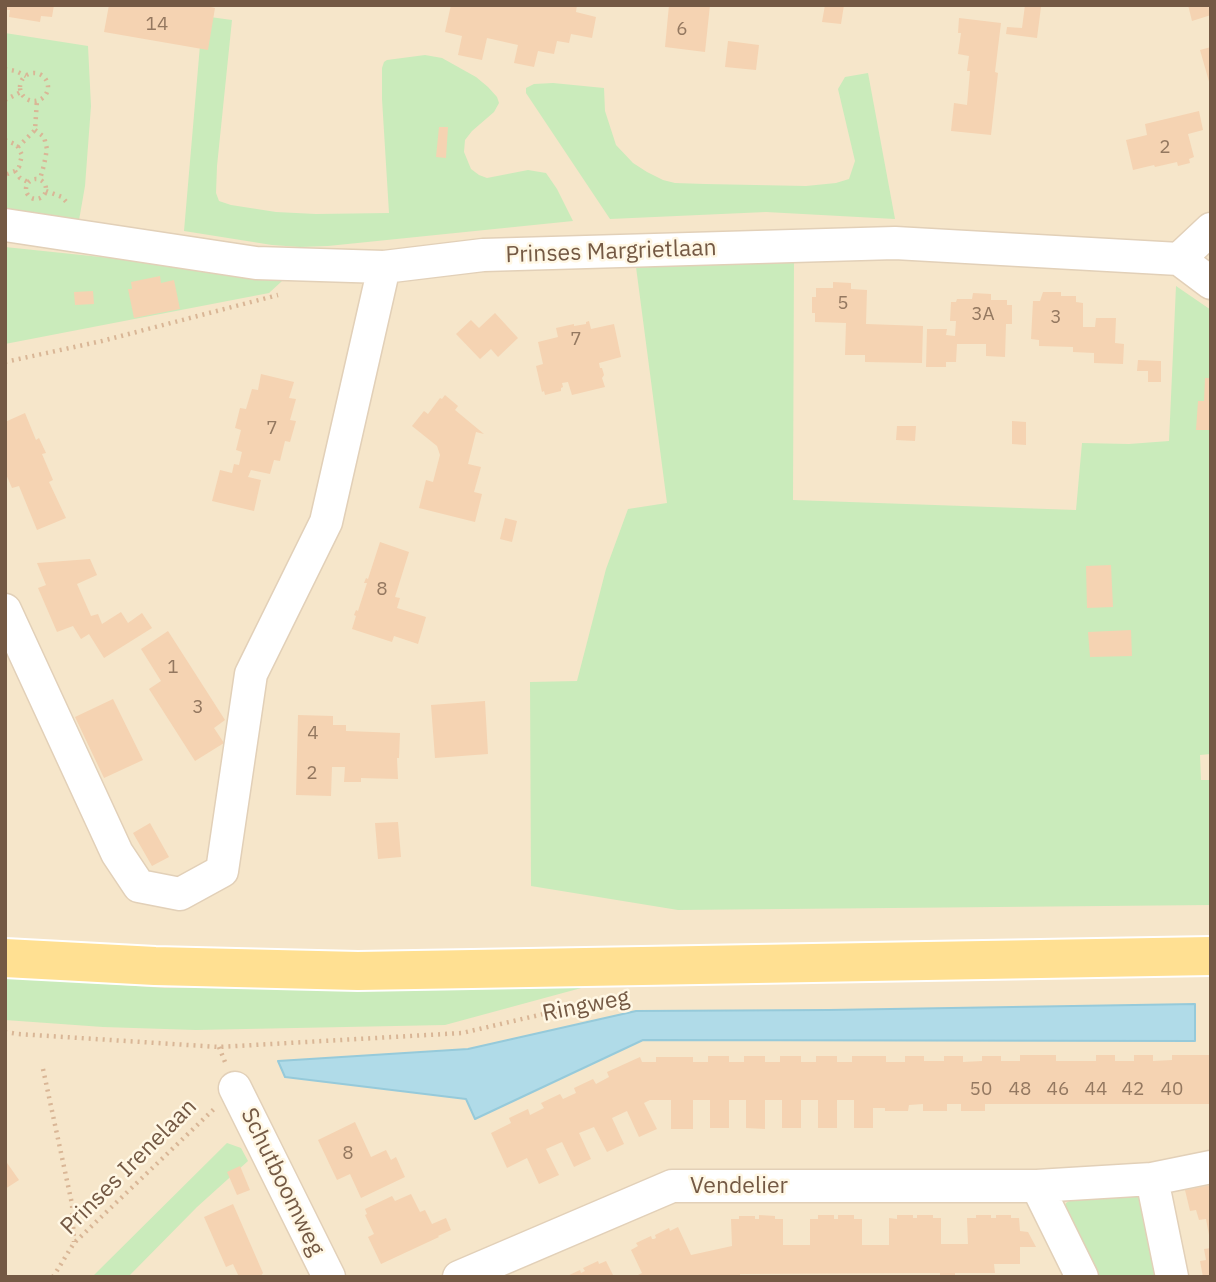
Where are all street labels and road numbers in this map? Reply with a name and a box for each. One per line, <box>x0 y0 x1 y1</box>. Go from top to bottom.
street label: Prinses Margrietlaan <box>505 235 717 269</box>
street label: Ringweg <box>540 984 632 1028</box>
street label: Prinses Irenelaan <box>55 1093 203 1241</box>
street label: Schutboomweg <box>234 1104 330 1260</box>
street label: Vendelier <box>690 1172 788 1200</box>

